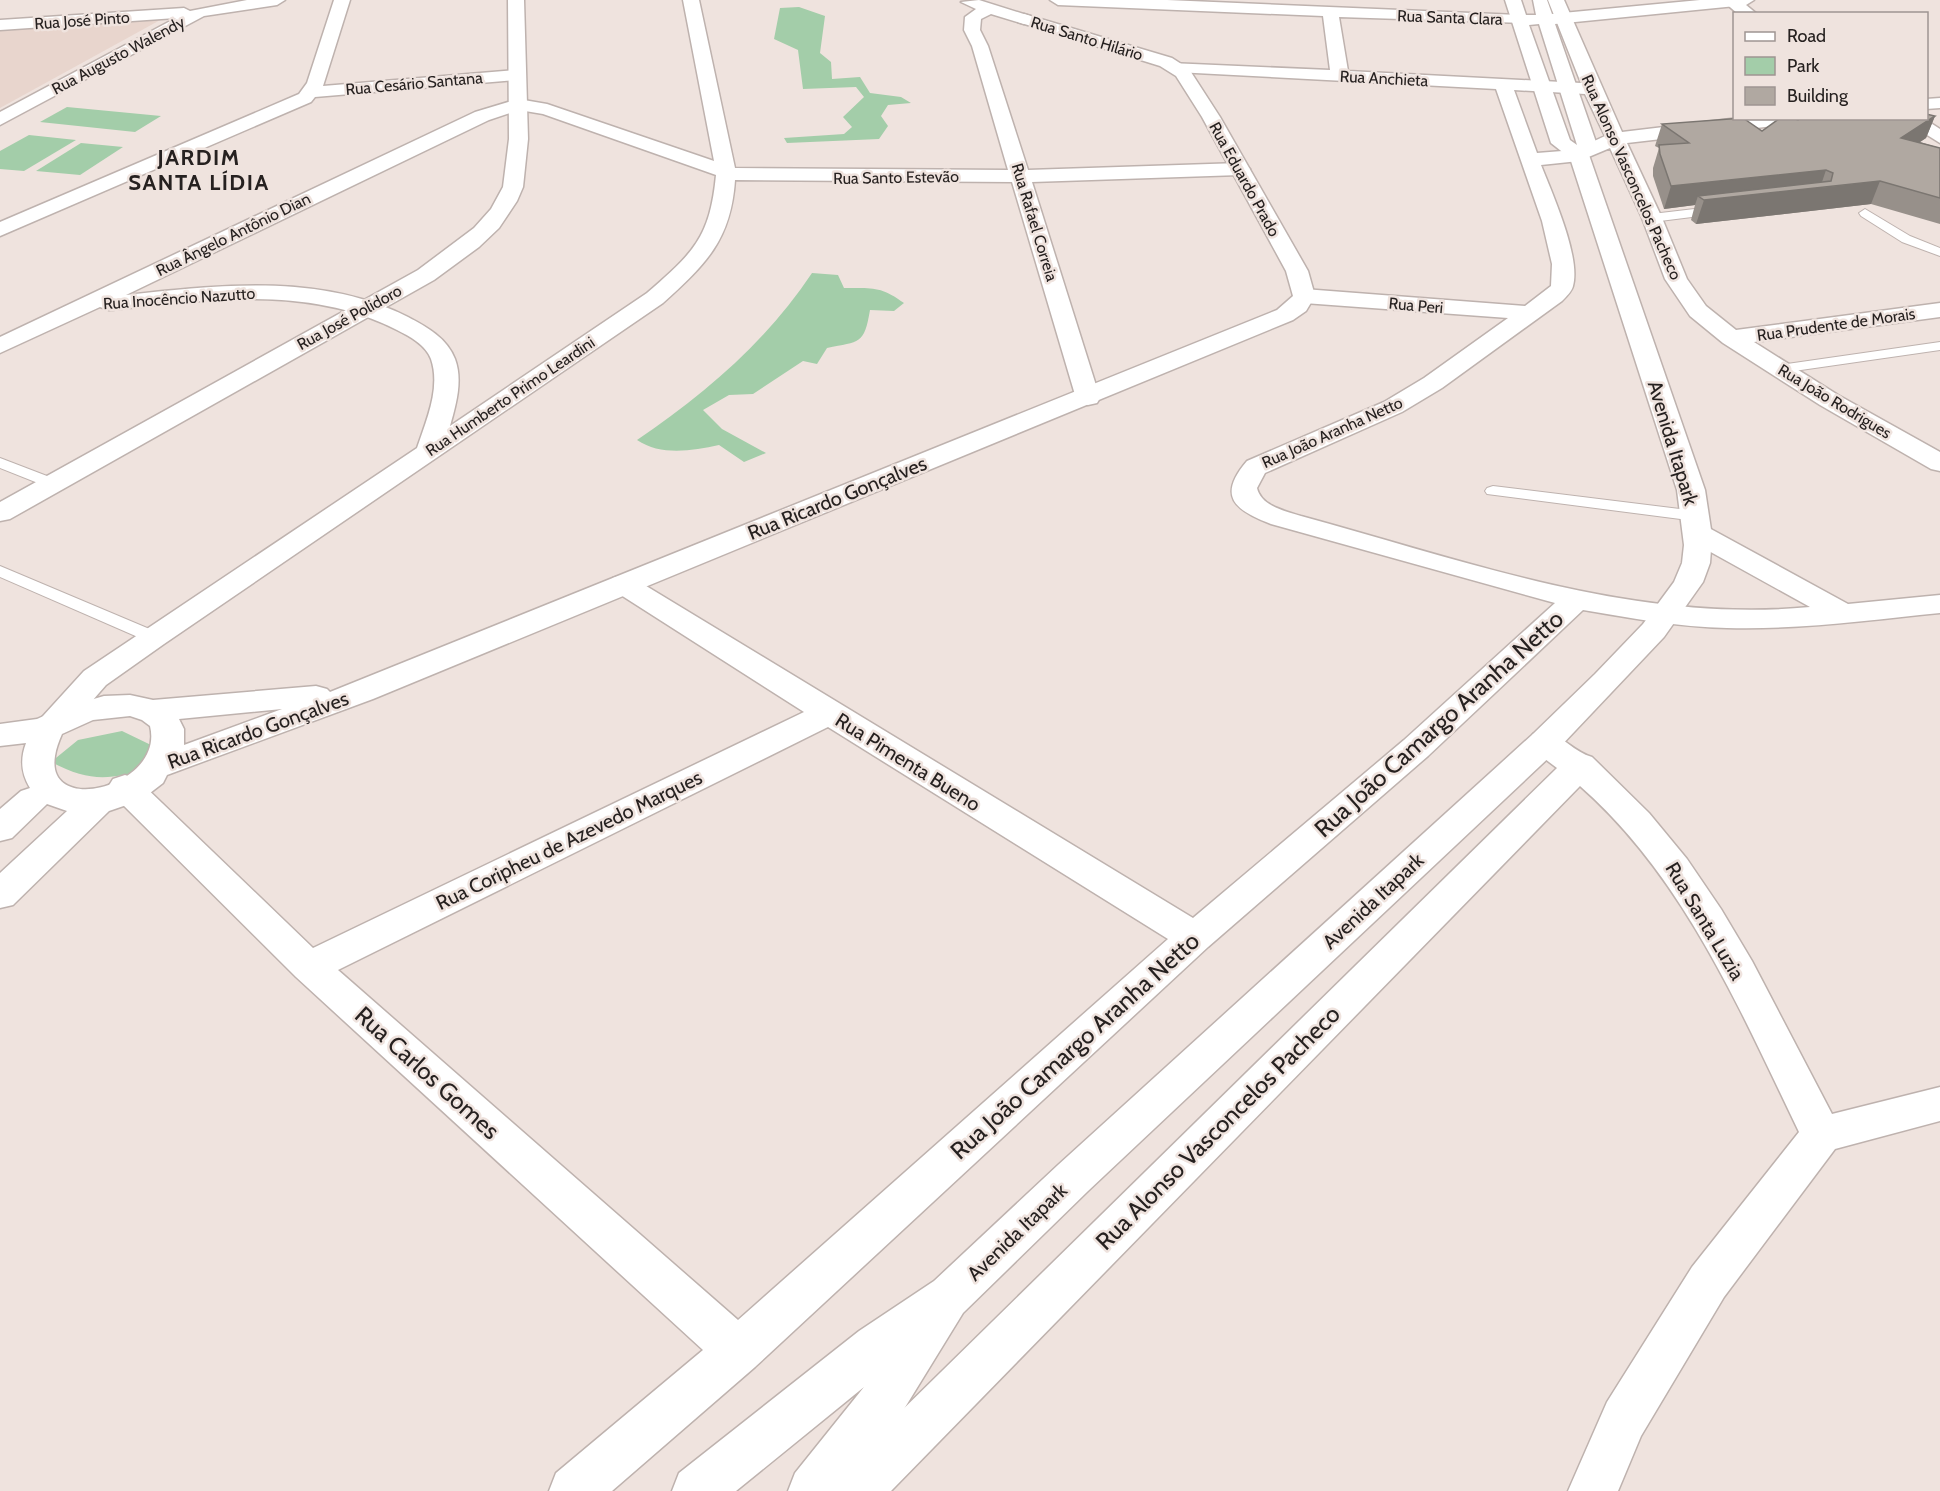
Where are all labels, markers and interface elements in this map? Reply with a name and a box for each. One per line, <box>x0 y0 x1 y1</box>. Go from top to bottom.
street label: Rua Santa Clara <box>1397 6 1503 29</box>
street label: Rua José Pinto <box>34 8 131 33</box>
street label: Rua Augusto Walendy <box>49 12 188 99</box>
street label: Rua Santo Hilário <box>1029 12 1145 65</box>
legend <box>1733 12 1928 120</box>
text: Road <box>1787 25 1826 47</box>
text: Park <box>1787 55 1820 77</box>
street label: Rua Anchieta <box>1339 67 1429 90</box>
street label: Rua Cesário Santana <box>345 68 484 99</box>
street label: Rua Alonso Vasconcelos Pacheco <box>1578 72 1686 283</box>
text: Building <box>1787 85 1849 107</box>
street label: Rua Eduardo Prado <box>1205 119 1284 240</box>
district label: JARDIM SANTA LÍDIA <box>128 144 270 196</box>
street label: Rua Rafael Correia <box>1008 161 1062 284</box>
street label: Rua Santo Estevão <box>833 167 959 188</box>
street label: Rua Ângelo Antônio Dian <box>153 189 313 280</box>
street label: Rua José Polidoro <box>294 281 405 354</box>
street label: Rua Inocêncio Nazutto <box>102 284 256 313</box>
street label: Rua Peri <box>1388 294 1444 317</box>
street label: Rua Prudente de Morais <box>1756 304 1917 345</box>
street label: Rua Humberto Primo Leardini <box>422 333 598 460</box>
street label: Rua João Rodrigues <box>1775 360 1895 443</box>
street label: Avenida Itapark <box>1643 378 1703 508</box>
street label: Rua João Aranha Netto <box>1259 393 1406 472</box>
street label: Rua Ricardo Gonçalves <box>744 451 930 545</box>
street label: Rua João Camargo Aranha Netto <box>1308 604 1569 843</box>
street label: Rua Ricardo Gonçalves <box>164 686 352 774</box>
street label: Rua Pimenta Bueno <box>831 708 985 816</box>
street label: Rua Coripheu de Azevedo Marques <box>432 765 706 915</box>
street label: Avenida Itapark <box>1317 848 1429 954</box>
street label: Rua Santa Luzia <box>1660 858 1750 985</box>
street label: Rua João Camargo Aranha Netto <box>944 926 1205 1165</box>
street label: Rua Alonso Vasconcelos Pacheco <box>1089 999 1346 1256</box>
street label: Rua Carlos Gomes <box>349 1000 505 1145</box>
street label: Avenida Itapark <box>962 1178 1072 1286</box>

